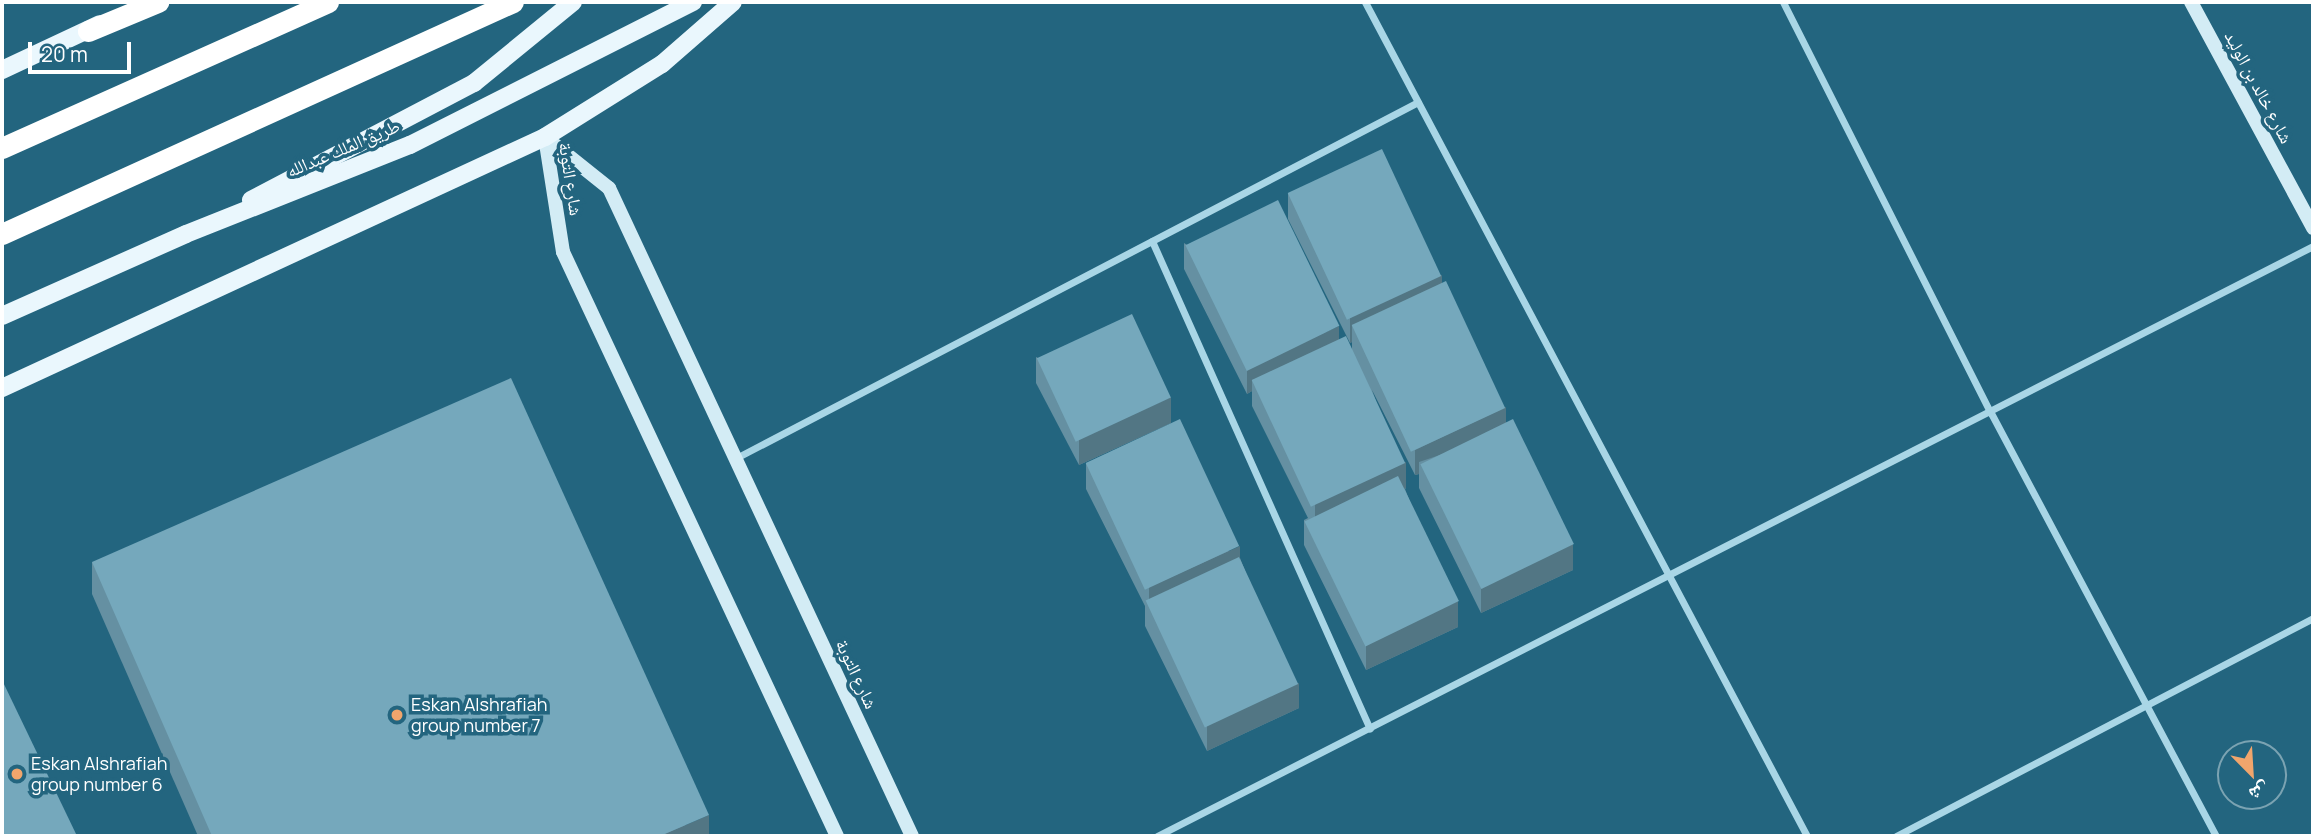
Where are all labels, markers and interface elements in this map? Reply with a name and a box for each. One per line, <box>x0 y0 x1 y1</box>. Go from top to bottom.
street label: شارع خالد بن الوليد <box>2220 27 2298 147</box>
scale bar <box>32 28 135 72</box>
text: 20 m <box>41 40 88 68</box>
street label: طريق الملك عبدالله <box>283 114 403 182</box>
street label: شارع التوبة <box>555 141 587 217</box>
street label: شارع التوبة <box>832 636 882 712</box>
place label: Eskan Alshrafiah group number 7 <box>411 694 547 736</box>
marker: Eskan Alshrafiah group number 7 <box>389 707 405 723</box>
north arrow <box>2217 740 2287 810</box>
place label: Eskan Alshrafiah group number 6 <box>31 753 167 796</box>
marker: Eskan Alshrafiah group number 6 <box>9 766 25 782</box>
text: ش <box>2245 776 2274 808</box>

